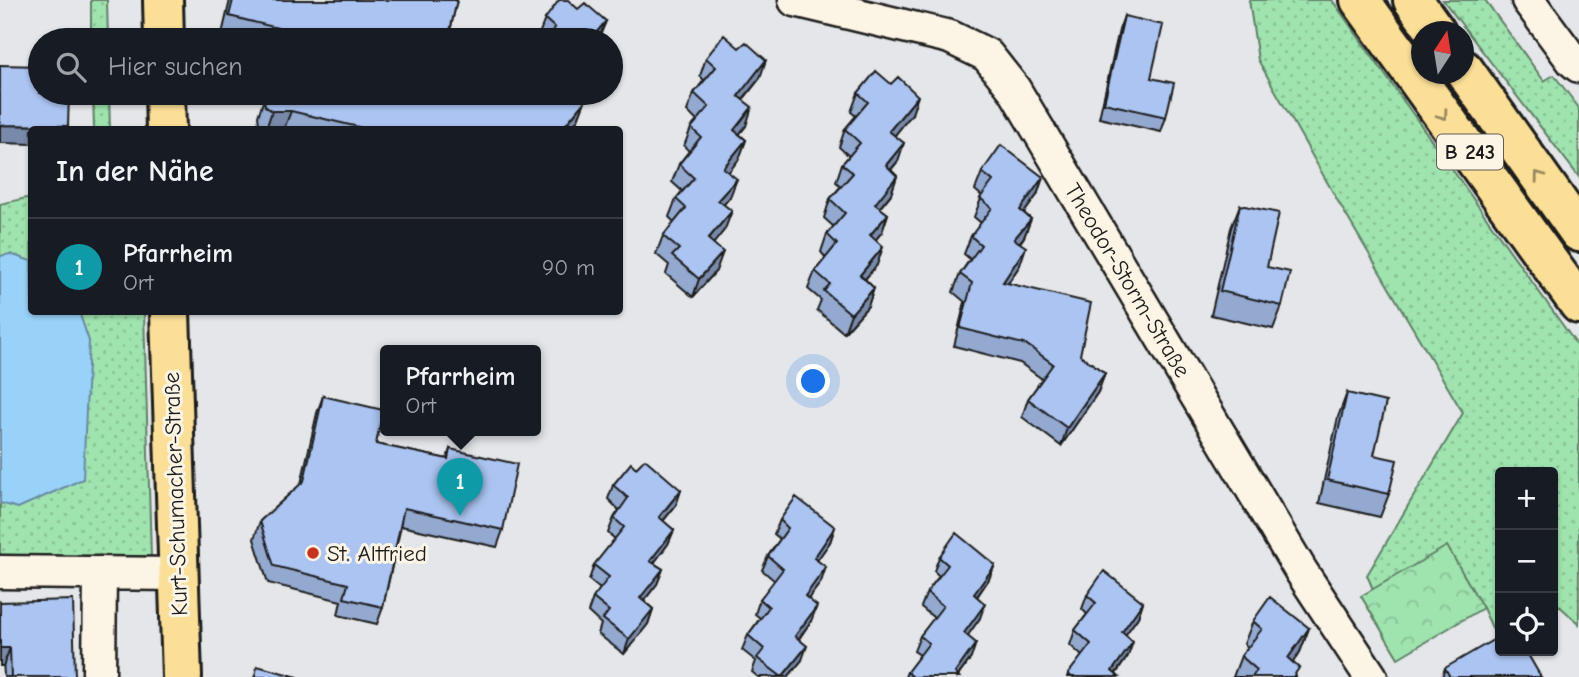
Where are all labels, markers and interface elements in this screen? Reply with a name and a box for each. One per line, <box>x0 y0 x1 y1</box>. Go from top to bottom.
north arrow <box>1411 21 1474 84</box>
search box <box>28 28 623 105</box>
icon: search <box>52 48 90 86</box>
text: Hier suchen <box>108 52 243 82</box>
one-way arrow <box>1435 107 1447 120</box>
road number: B 243 <box>1437 134 1503 170</box>
text: In der Nähe <box>56 154 214 189</box>
one-way arrow <box>1535 171 1547 184</box>
street label: Theodor-Storm-Straße <box>1059 178 1196 382</box>
text: Pfarrheim <box>123 239 233 269</box>
text: 1 <box>74 254 84 281</box>
text: 90 m <box>542 254 595 281</box>
text: Ort <box>123 269 154 296</box>
popup <box>380 345 541 436</box>
text: Pfarrheim <box>406 362 515 392</box>
your location <box>796 364 830 398</box>
street label: Kurt-Schumacher-Straße <box>158 371 193 616</box>
text: Ort <box>406 392 436 419</box>
pin: 1 <box>437 458 483 516</box>
map controls <box>1495 467 1558 656</box>
button: + <box>1495 467 1558 530</box>
button: − <box>1495 530 1558 593</box>
place label: St. Altfried <box>327 540 427 567</box>
marker: St. Altfried <box>305 545 321 561</box>
button: locate <box>1495 593 1558 656</box>

